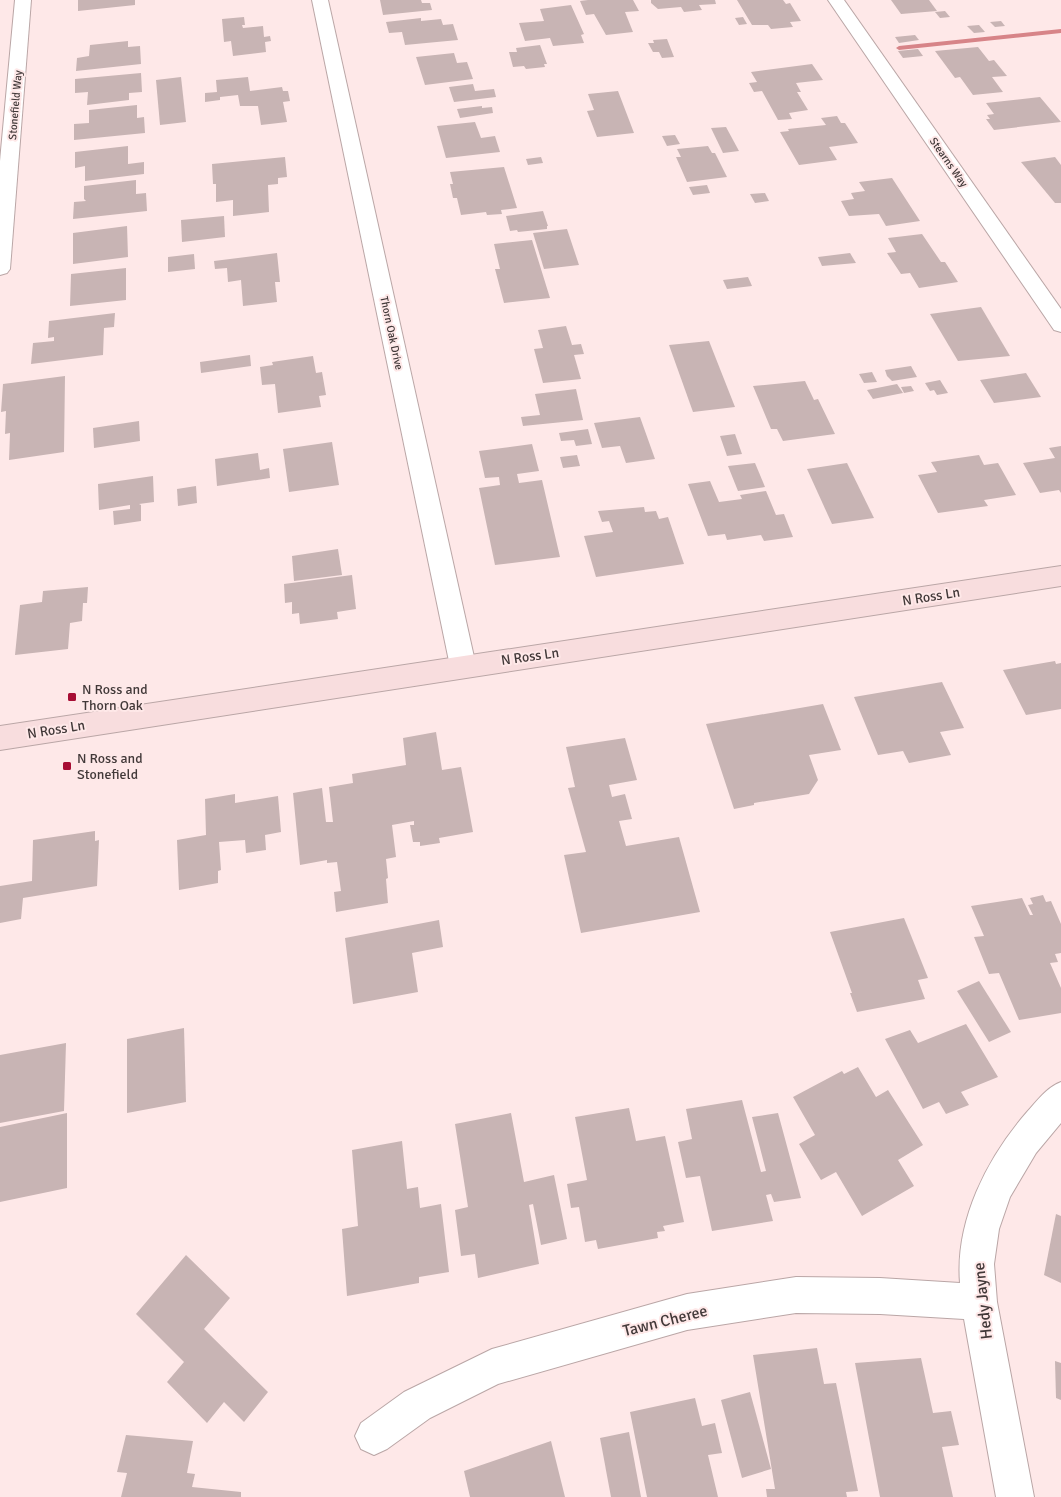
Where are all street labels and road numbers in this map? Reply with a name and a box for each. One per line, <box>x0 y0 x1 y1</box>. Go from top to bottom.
street label: Stonefield Way <box>6 69 25 140</box>
street label: Stearns Way <box>927 135 971 190</box>
street label: Thorn Oak Drive <box>377 295 406 371</box>
street label: N Ross Ln <box>901 584 961 609</box>
street label: N Ross Ln <box>500 644 560 669</box>
street label: N Ross Ln <box>26 717 86 742</box>
street label: Hedy Jayne <box>969 1261 997 1340</box>
street label: Tawn Cheree <box>621 1301 710 1341</box>

